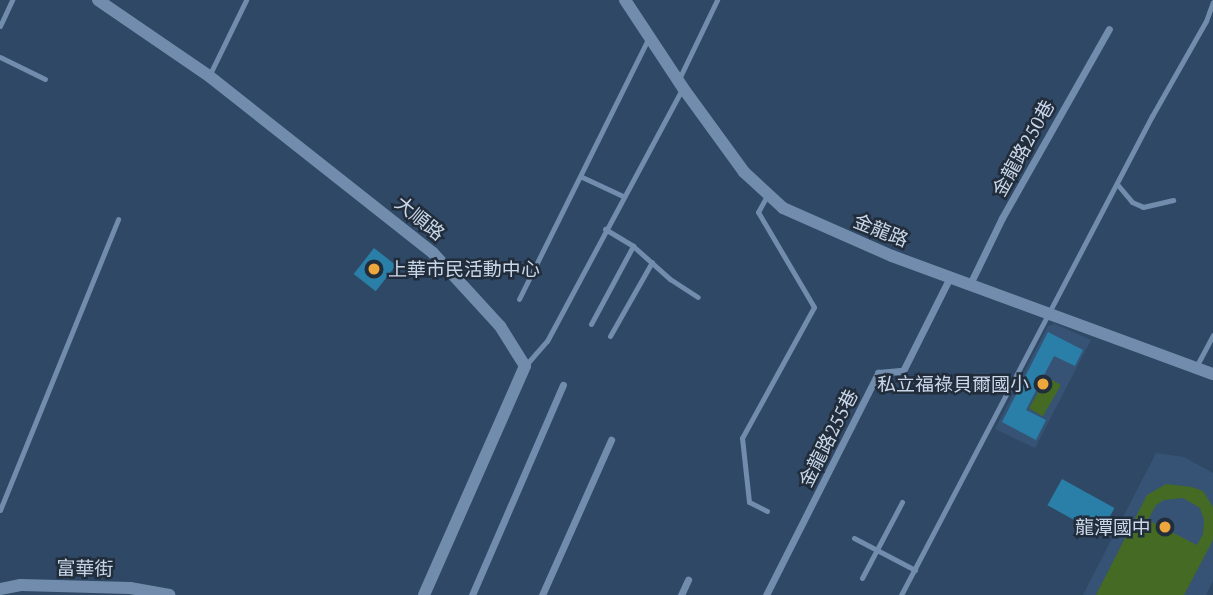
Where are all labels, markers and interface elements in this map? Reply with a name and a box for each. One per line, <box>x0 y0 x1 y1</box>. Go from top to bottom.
street label: 金龍路250巷 <box>987 96 1059 200</box>
street label: 大順路 <box>391 191 449 245</box>
street label: 金龍路 <box>850 209 912 251</box>
place label: 上華市民活動中心 <box>388 258 540 280</box>
marker: 上華市民活動中心 <box>366 261 382 277</box>
place label: 私立福祿貝爾國小 <box>877 373 1029 395</box>
marker: 私立福祿貝爾國小 <box>1035 376 1051 392</box>
street label: 金龍路255巷 <box>794 385 862 491</box>
place label: 龍潭國中 <box>1075 516 1151 538</box>
marker: 龍潭國中 <box>1157 519 1173 535</box>
street label: 富華街 <box>56 556 114 580</box>

